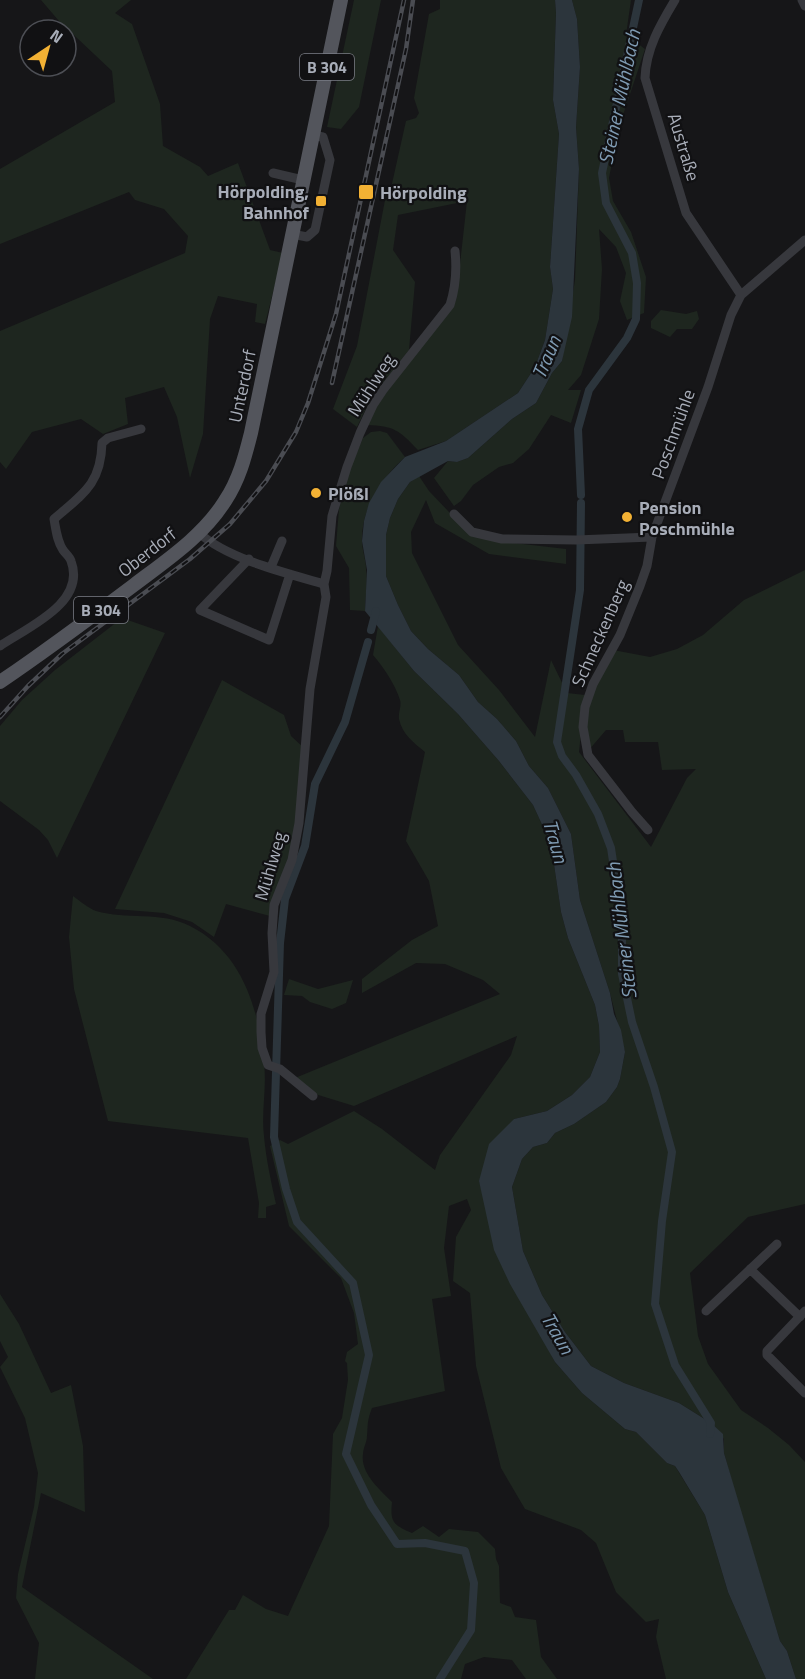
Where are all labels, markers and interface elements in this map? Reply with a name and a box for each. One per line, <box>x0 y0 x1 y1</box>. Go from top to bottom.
north arrow <box>18 18 78 78</box>
text: N <box>45 23 68 49</box>
water label: Steiner Mühlbach <box>590 26 649 167</box>
road number: B 304 <box>300 54 354 80</box>
street label: Austraße <box>661 110 707 184</box>
place label: Hörpolding, Bahnhof <box>218 178 310 226</box>
place label: Hörpolding <box>380 179 467 206</box>
marker: Hörpolding <box>357 183 375 201</box>
marker: Hörpolding, Bahnhof <box>314 194 328 208</box>
water label: Traun <box>523 330 569 383</box>
street label: Unterdorf <box>221 347 263 425</box>
street label: Mühlweg <box>340 348 402 422</box>
street label: Poschmühle <box>644 385 702 483</box>
place label: Plößl <box>328 480 369 507</box>
marker: Plößl <box>309 486 323 500</box>
place label: Pension Poschmühle <box>639 494 735 542</box>
marker: Pension Poschmühle <box>620 510 634 524</box>
street label: Oberdorf <box>112 521 182 583</box>
street label: Schneckenberg <box>564 575 636 691</box>
road number: B 304 <box>74 597 128 623</box>
water label: Traun <box>535 816 577 867</box>
street label: Mühlweg <box>247 828 293 904</box>
water label: Steiner Mühlbach <box>597 860 645 1001</box>
water label: Traun <box>534 1306 583 1361</box>

